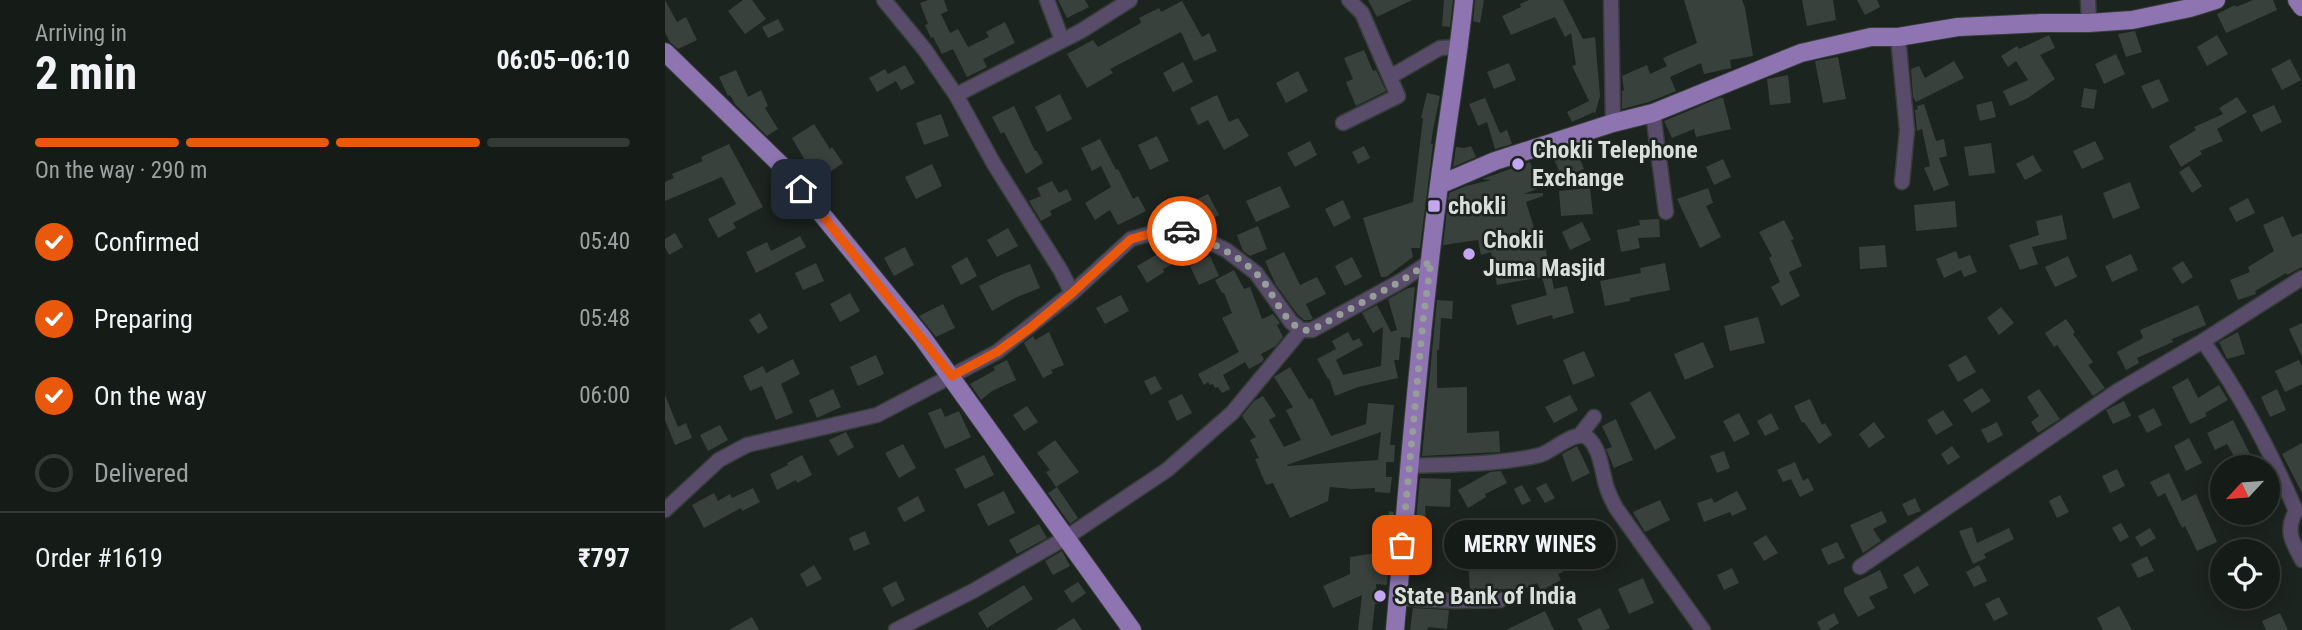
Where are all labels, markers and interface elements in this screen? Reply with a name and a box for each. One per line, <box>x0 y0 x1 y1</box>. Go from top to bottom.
text: Arriving in <box>35 20 127 47</box>
text: 06:05–06:10 <box>496 45 630 75</box>
text: 2 min <box>35 46 137 100</box>
place label: Chokli Telephone Exchange <box>1532 136 1698 192</box>
marker: Chokli Telephone Exchange <box>1510 156 1526 172</box>
text: On the way · 290 m <box>35 157 207 184</box>
pin <box>771 159 831 219</box>
icon: home <box>782 170 820 208</box>
place label: chokli <box>1448 192 1506 220</box>
courier <box>1147 196 1217 266</box>
marker: chokli <box>1426 198 1442 214</box>
icon: car <box>1163 212 1201 250</box>
icon: check <box>35 223 73 261</box>
place label: Chokli Juma Masjid <box>1483 226 1605 282</box>
text: Confirmed <box>94 227 200 257</box>
text: 05:40 <box>579 228 630 255</box>
marker: Chokli Juma Masjid <box>1461 246 1477 262</box>
icon: check <box>35 300 73 338</box>
text: Preparing <box>94 304 193 334</box>
text: 05:48 <box>579 305 630 332</box>
icon: check <box>35 377 73 415</box>
text: On the way <box>94 381 207 411</box>
text: 06:00 <box>579 382 630 409</box>
north arrow <box>2210 455 2280 525</box>
map controls <box>2210 455 2280 609</box>
text: Delivered <box>94 458 189 488</box>
pin <box>1372 515 1432 575</box>
callout: MERRY WINES <box>1444 520 1615 570</box>
icon: bag <box>1383 526 1421 564</box>
text: MERRY WINES <box>1464 531 1596 558</box>
button: locate <box>2210 539 2280 609</box>
text: Order #1619 <box>35 543 163 573</box>
text: ₹797 <box>578 543 630 573</box>
place label: State Bank of India <box>1394 582 1576 610</box>
marker: State Bank of India <box>1372 588 1388 604</box>

